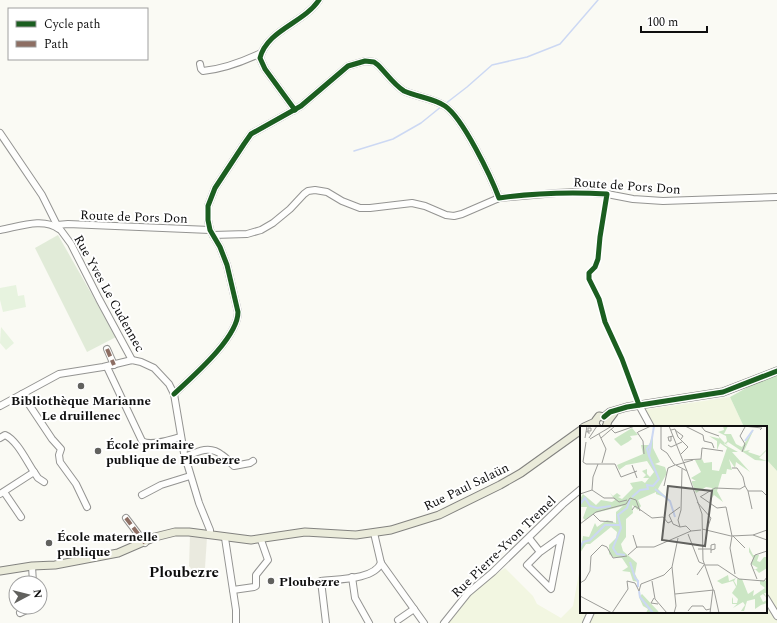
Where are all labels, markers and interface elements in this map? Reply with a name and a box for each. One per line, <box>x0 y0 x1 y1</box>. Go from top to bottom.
legend <box>8 8 148 60</box>
scale bar <box>641 8 707 34</box>
text: 100 m <box>647 13 678 32</box>
text: Cycle path <box>44 15 101 34</box>
text: Path <box>44 35 69 54</box>
street label: Route de Pors Don <box>573 172 682 200</box>
street label: Route de Pors Don <box>80 205 189 229</box>
street label: Rue Yves Le Cudennec <box>69 231 150 356</box>
marker: Bibliothèque Marianne Le druillenec <box>76 381 86 391</box>
place label: Bibliothèque Marianne Le druillenec <box>11 391 151 426</box>
inset map <box>580 426 767 613</box>
place label: École primaire publique de Ploubezre <box>106 435 240 470</box>
marker: École primaire publique de Ploubezre <box>93 446 103 456</box>
street label: Rue Paul Salaün <box>420 457 513 516</box>
street label: Rue Pierre-Yvon Tremel <box>447 491 561 602</box>
place label: École maternelle publique <box>57 527 158 562</box>
marker: École maternelle publique <box>44 538 54 548</box>
district label: Ploubezre <box>149 561 219 584</box>
place label: Ploubezre <box>279 572 340 592</box>
north arrow <box>8 575 48 615</box>
marker: Ploubezre <box>266 576 276 586</box>
text: N <box>28 588 46 599</box>

